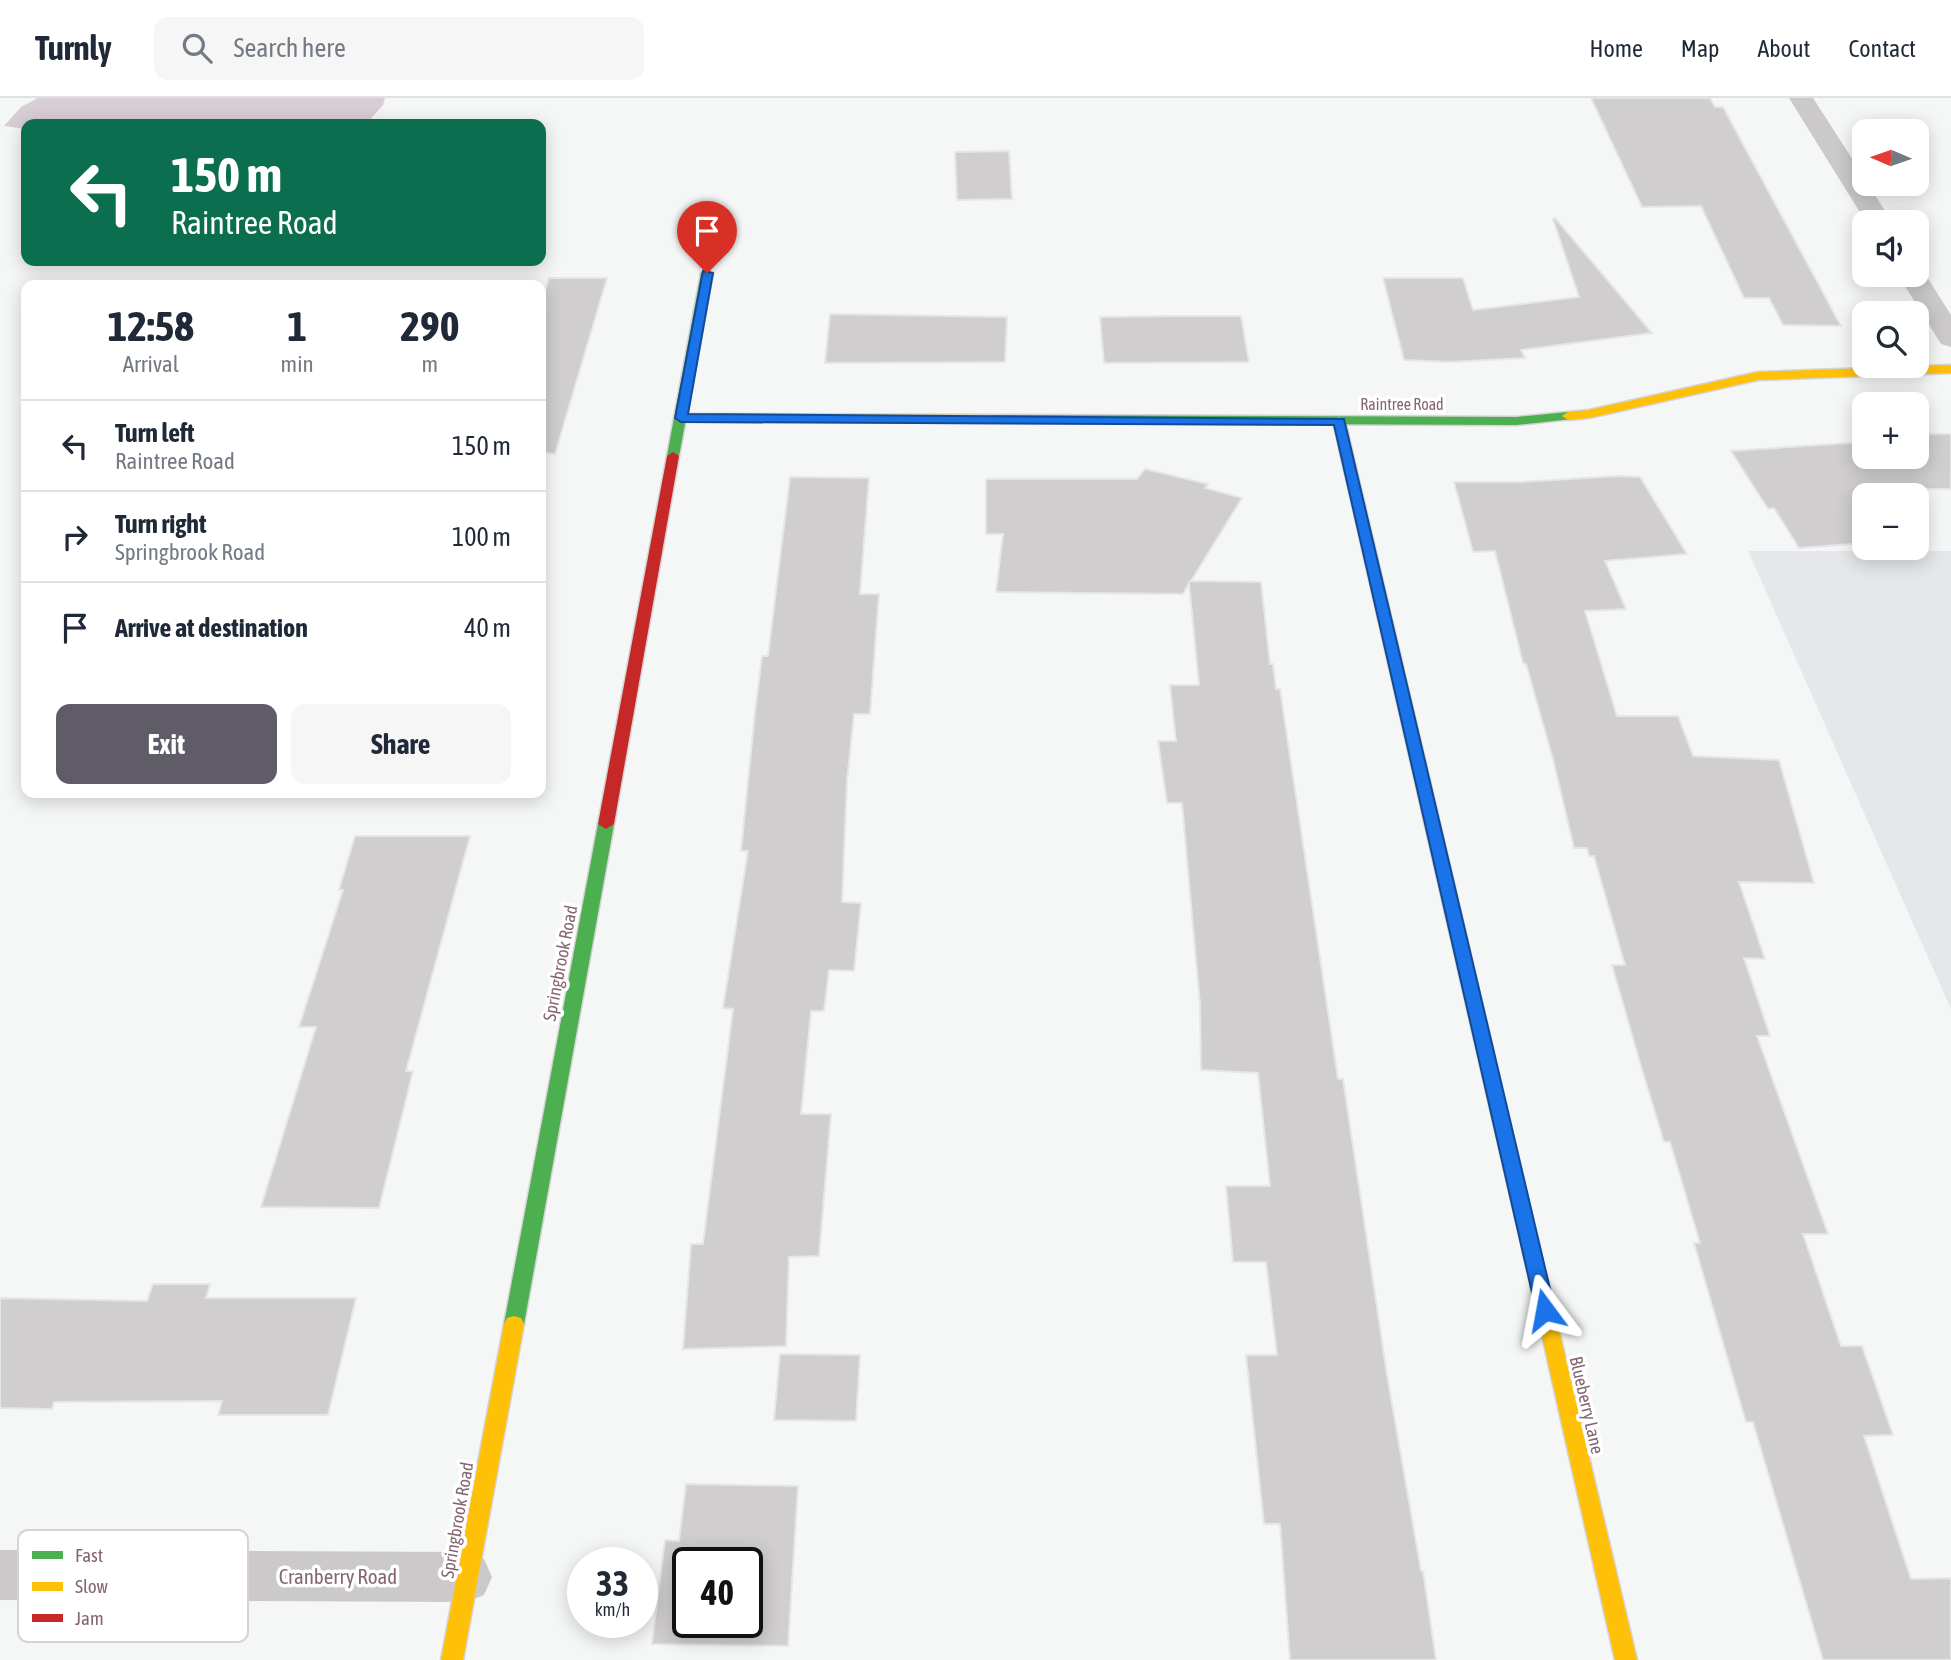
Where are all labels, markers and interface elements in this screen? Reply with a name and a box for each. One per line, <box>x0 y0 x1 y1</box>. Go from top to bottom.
search box <box>154 17 644 80</box>
text: Turnly <box>35 29 112 67</box>
icon: search <box>178 29 216 67</box>
text: Search here <box>234 33 346 63</box>
text: Home <box>1589 35 1643 62</box>
text: Map <box>1681 35 1719 62</box>
text: About <box>1757 35 1810 62</box>
text: Contact <box>1848 35 1916 62</box>
north arrow <box>1852 119 1928 196</box>
map controls <box>1852 119 1929 560</box>
text: 150 m <box>171 146 282 202</box>
icon: left <box>56 147 147 238</box>
pin <box>677 201 737 273</box>
text: Raintree Road <box>171 204 338 241</box>
button: sound <box>1852 210 1929 287</box>
icon: arrive <box>688 212 726 250</box>
button: search <box>1852 301 1929 378</box>
text: 12:58 <box>108 302 194 350</box>
text: 1 <box>287 302 307 350</box>
text: 290 <box>400 302 459 350</box>
text: Arrival <box>123 351 179 377</box>
text: min <box>281 351 314 377</box>
text: m <box>422 351 438 377</box>
button: + <box>1852 392 1929 469</box>
street label: Raintree Road <box>1360 395 1444 413</box>
text: Turn left <box>115 418 195 448</box>
icon: left <box>56 427 94 465</box>
text: 150 m <box>452 431 511 461</box>
text: Raintree Road <box>115 448 235 474</box>
button: − <box>1852 483 1929 560</box>
text: Turn right <box>115 509 206 539</box>
icon: right <box>56 518 94 556</box>
text: 100 m <box>452 522 511 552</box>
text: Springbrook Road <box>115 539 265 565</box>
icon: arrive <box>56 609 94 647</box>
text: Arrive at destination <box>115 613 308 643</box>
text: 40 m <box>464 613 511 643</box>
button: Exit <box>56 704 277 784</box>
button: Share <box>291 704 511 784</box>
street label: Springbrook Road <box>538 903 582 1023</box>
position arrow <box>1508 1273 1582 1347</box>
street label: Blueberry Lane <box>1566 1354 1608 1456</box>
street label: Springbrook Road <box>436 1460 478 1580</box>
legend <box>18 1530 248 1642</box>
text: Fast <box>75 1544 103 1566</box>
speed limit sign: 40 <box>672 1547 763 1638</box>
text: 33 <box>596 1563 629 1603</box>
street label: Cranberry Road <box>279 1564 397 1588</box>
text: Slow <box>75 1575 109 1597</box>
text: km/h <box>595 1599 630 1620</box>
text: Jam <box>75 1607 104 1629</box>

